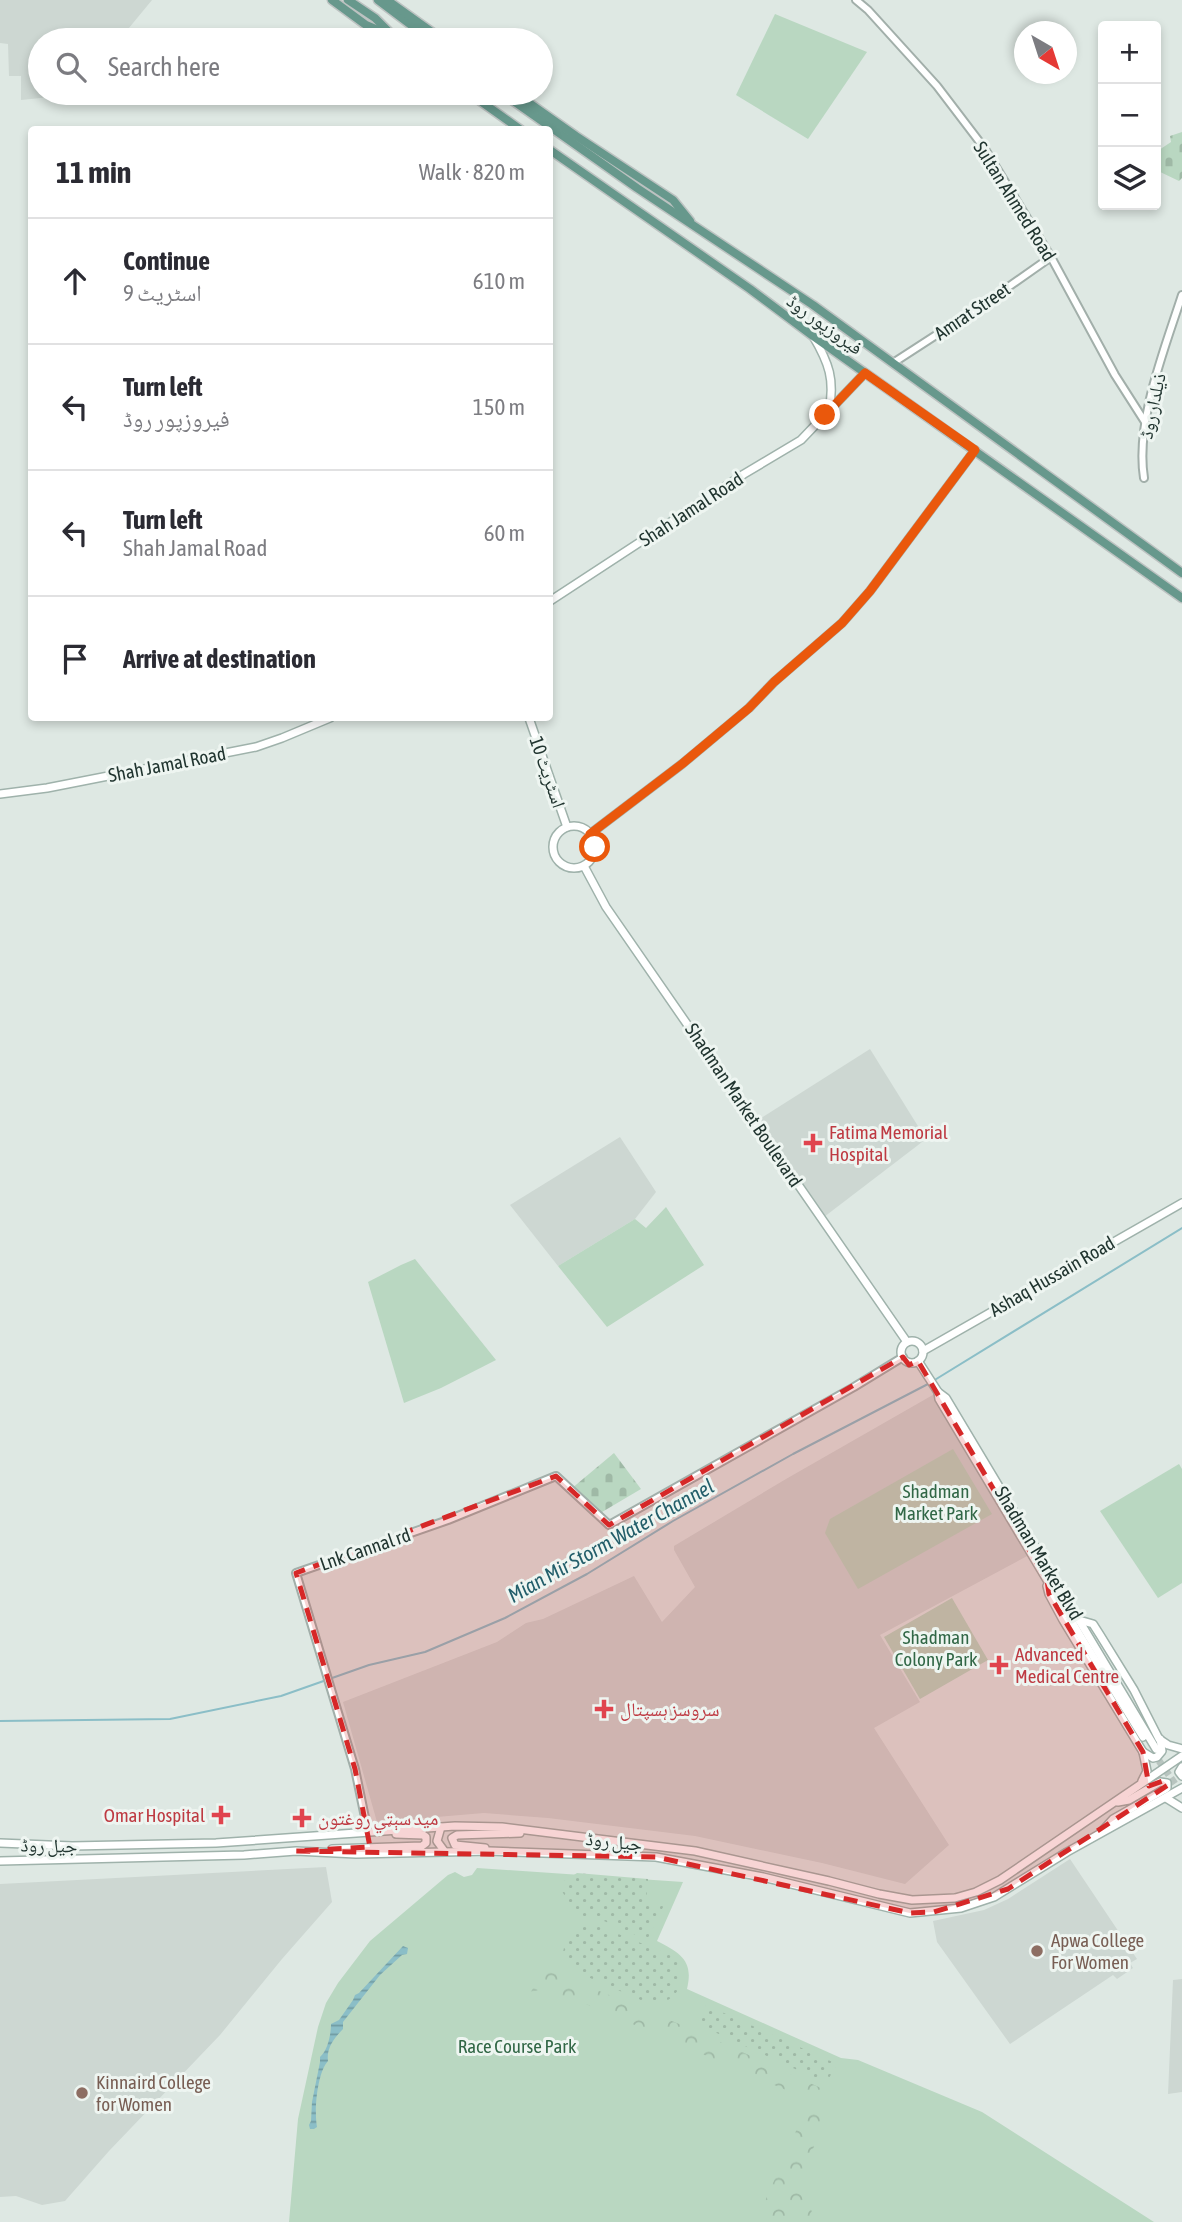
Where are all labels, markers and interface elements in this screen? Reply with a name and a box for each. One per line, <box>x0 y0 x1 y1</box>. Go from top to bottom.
north arrow <box>1014 21 1077 84</box>
map controls <box>1098 21 1161 210</box>
button: + <box>1098 21 1161 84</box>
search box <box>28 28 553 105</box>
icon: search <box>52 48 90 86</box>
text: Search here <box>108 52 220 82</box>
button: − <box>1098 84 1161 147</box>
street label: Sultan Ahmed Road <box>969 137 1061 265</box>
button: layers <box>1098 147 1161 210</box>
text: 11 min <box>56 155 131 189</box>
text: Walk · 820 m <box>419 159 525 185</box>
text: Continue <box>123 246 210 276</box>
icon: ahead <box>56 262 94 300</box>
text: 610 m <box>473 268 525 294</box>
street label: Amrat Street <box>930 278 1014 344</box>
text: اسٹریٹ 9 <box>123 280 202 306</box>
street label: فیروزپور روڈ <box>782 289 867 360</box>
street label: ذیلدار روڈ <box>1134 371 1171 441</box>
text: Turn left <box>123 372 203 402</box>
icon: left <box>56 388 94 426</box>
text: 150 m <box>473 394 525 420</box>
route end <box>809 399 840 430</box>
text: فیروزپور روڈ <box>123 406 230 432</box>
street label: Shah Jamal Road <box>635 467 747 551</box>
text: Turn left <box>123 505 203 535</box>
icon: left <box>56 514 94 552</box>
text: 60 m <box>484 520 525 546</box>
text: Shah Jamal Road <box>123 535 267 561</box>
icon: arrive <box>56 640 94 678</box>
text: Arrive at destination <box>123 644 316 674</box>
street label: اسٹریٹ 10 <box>525 733 570 811</box>
street label: Shah Jamal Road <box>106 742 228 786</box>
route start <box>579 831 610 862</box>
street label: Shadman Market Boulevard <box>681 1019 807 1191</box>
place label: Fatima Memorial Hospital <box>829 1121 948 1165</box>
marker: Fatima Memorial Hospital <box>803 1133 823 1153</box>
street label: Ashaq Hussain Road <box>986 1231 1118 1321</box>
water label: Mian Mir Storm Water Channel <box>503 1473 718 1607</box>
park label: Shadman Market Park <box>894 1480 978 1524</box>
street label: Shadman Market Blvd <box>991 1482 1087 1624</box>
street label: Lnk Cannal rd <box>317 1523 413 1575</box>
park label: Shadman Colony Park <box>895 1626 978 1670</box>
place label: Advanced Medical Centre <box>1015 1643 1119 1687</box>
marker: Advanced Medical Centre <box>989 1655 1009 1675</box>
place label: سروسز ہسپتال <box>620 1698 719 1721</box>
marker: سروسز ہسپتال <box>594 1699 614 1719</box>
place label: Omar Hospital <box>104 1804 205 1826</box>
marker: Omar Hospital <box>211 1805 231 1825</box>
place label: مید سېټي روغتون <box>318 1807 438 1834</box>
marker: مید سېټي روغتون <box>292 1808 312 1828</box>
street label: جیل روڈ <box>584 1827 643 1856</box>
street label: جیل روڈ <box>20 1834 78 1857</box>
place label: Apwa College For Women <box>1051 1929 1144 1973</box>
marker: Apwa College For Women <box>1029 1943 1045 1959</box>
park label: Race Course Park <box>458 2035 577 2057</box>
place label: Kinnaird College for Women <box>96 2071 211 2115</box>
marker: Kinnaird College for Women <box>74 2085 90 2101</box>

